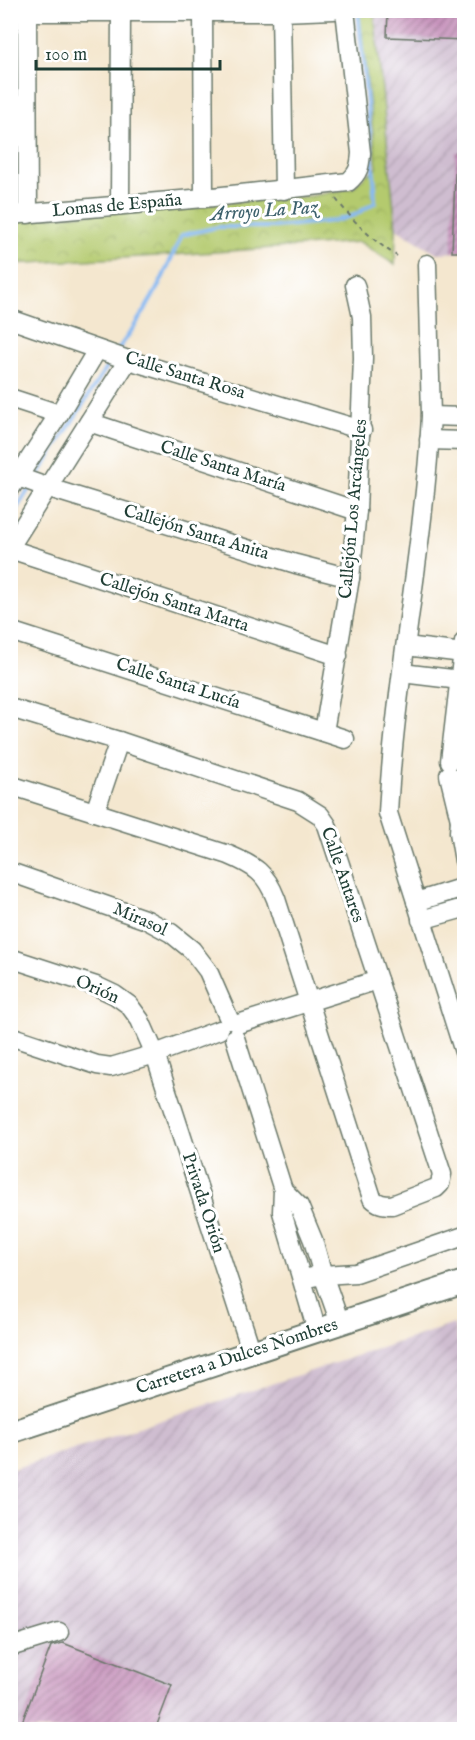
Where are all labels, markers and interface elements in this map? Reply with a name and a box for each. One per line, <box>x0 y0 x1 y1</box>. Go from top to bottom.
scale bar <box>36 33 220 71</box>
text: 100 m <box>45 44 87 67</box>
street label: Lomas de España <box>51 189 183 223</box>
water label: Arroyo La Paz <box>208 195 321 227</box>
street label: Calle Santa Rosa <box>122 347 248 405</box>
street label: Callejón Los Arcángeles <box>335 418 373 600</box>
street label: Calle Santa María <box>157 436 289 498</box>
street label: Callejón Santa Anita <box>120 500 272 566</box>
street label: Callejón Santa Marta <box>96 568 252 638</box>
street label: Calle Santa Lucía <box>113 653 243 715</box>
street label: Calle Antares <box>315 824 369 926</box>
street label: Mirasol <box>109 898 171 942</box>
street label: Orión <box>72 970 123 1010</box>
street label: Privada Orión <box>176 1150 230 1256</box>
street label: Carretera a Dulces Nombres <box>133 1313 341 1401</box>

